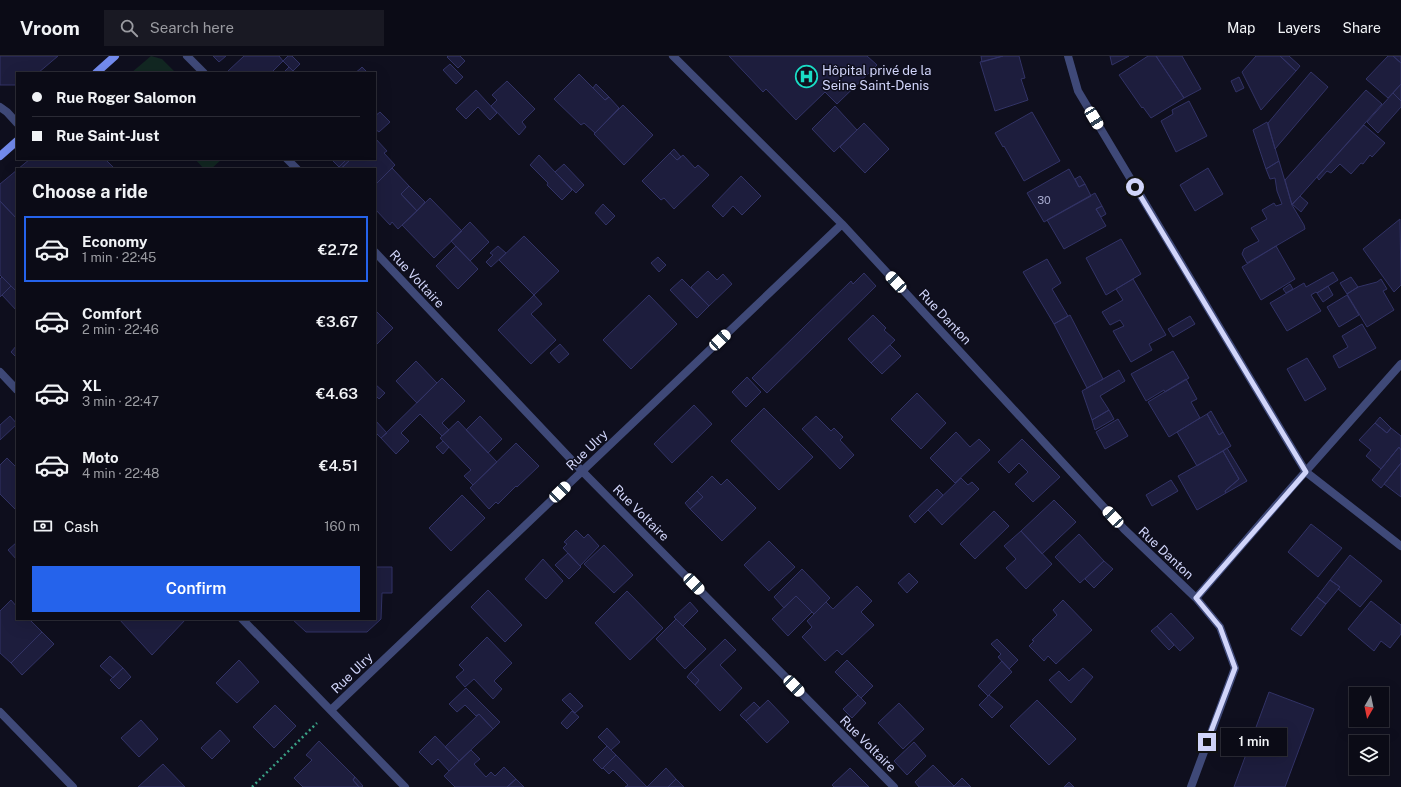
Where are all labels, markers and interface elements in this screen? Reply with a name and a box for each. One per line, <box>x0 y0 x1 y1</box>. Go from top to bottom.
search box <box>104 10 384 46</box>
text: Vroom <box>20 17 80 39</box>
icon: search <box>118 17 140 39</box>
text: Search here <box>150 19 234 36</box>
text: Map <box>1227 20 1255 36</box>
text: Layers <box>1277 20 1321 36</box>
text: Share <box>1343 20 1381 36</box>
place label: Hôpital privé de la Seine Saint-Denis <box>822 63 931 93</box>
hospital icon: Hôpital privé de la Seine Saint-Denis <box>794 64 820 90</box>
text: Rue Roger Salomon <box>56 89 196 106</box>
car <box>1083 105 1105 131</box>
text: Rue Saint-Just <box>56 127 159 144</box>
route start <box>1126 178 1144 196</box>
text: Choose a ride <box>32 181 148 202</box>
house number: 30 <box>1037 194 1051 206</box>
icon: car <box>34 231 70 267</box>
text: Economy <box>82 233 147 250</box>
text: €2.72 <box>318 241 358 258</box>
street label: Rue Voltaire <box>387 247 447 311</box>
text: 1 min · 22:45 <box>82 250 156 265</box>
car <box>883 269 909 295</box>
street label: Rue Danton <box>916 286 974 348</box>
icon: car <box>34 303 70 339</box>
text: Comfort <box>82 305 142 322</box>
text: €3.67 <box>317 313 358 330</box>
text: 2 min · 22:46 <box>82 322 159 337</box>
car <box>707 327 733 353</box>
icon: car <box>34 375 70 411</box>
text: XL <box>82 377 101 394</box>
text: €4.63 <box>316 385 358 402</box>
text: 3 min · 22:47 <box>82 394 159 409</box>
street label: Rue Ulry <box>563 427 611 473</box>
icon: car <box>34 447 70 483</box>
text: Moto <box>82 449 119 466</box>
text: €4.51 <box>319 457 358 474</box>
text: 4 min · 22:48 <box>82 466 160 481</box>
car <box>547 479 573 505</box>
street label: Rue Voltaire <box>610 482 672 544</box>
car <box>1100 504 1126 530</box>
icon: cash <box>32 515 54 537</box>
text: Cash <box>64 518 99 535</box>
text: 160 m <box>324 519 360 534</box>
street label: Rue Danton <box>1135 524 1197 582</box>
button: Confirm <box>32 566 360 612</box>
car <box>681 571 707 597</box>
street label: Rue Ulry <box>328 650 376 696</box>
car <box>781 673 807 699</box>
north arrow <box>1349 687 1389 727</box>
map controls <box>1349 687 1389 775</box>
street label: Rue Voltaire <box>837 713 899 775</box>
callout: 1 min <box>1221 728 1287 756</box>
route end <box>1198 733 1216 751</box>
text: 1 min <box>1239 734 1269 749</box>
button: layers <box>1349 735 1389 775</box>

